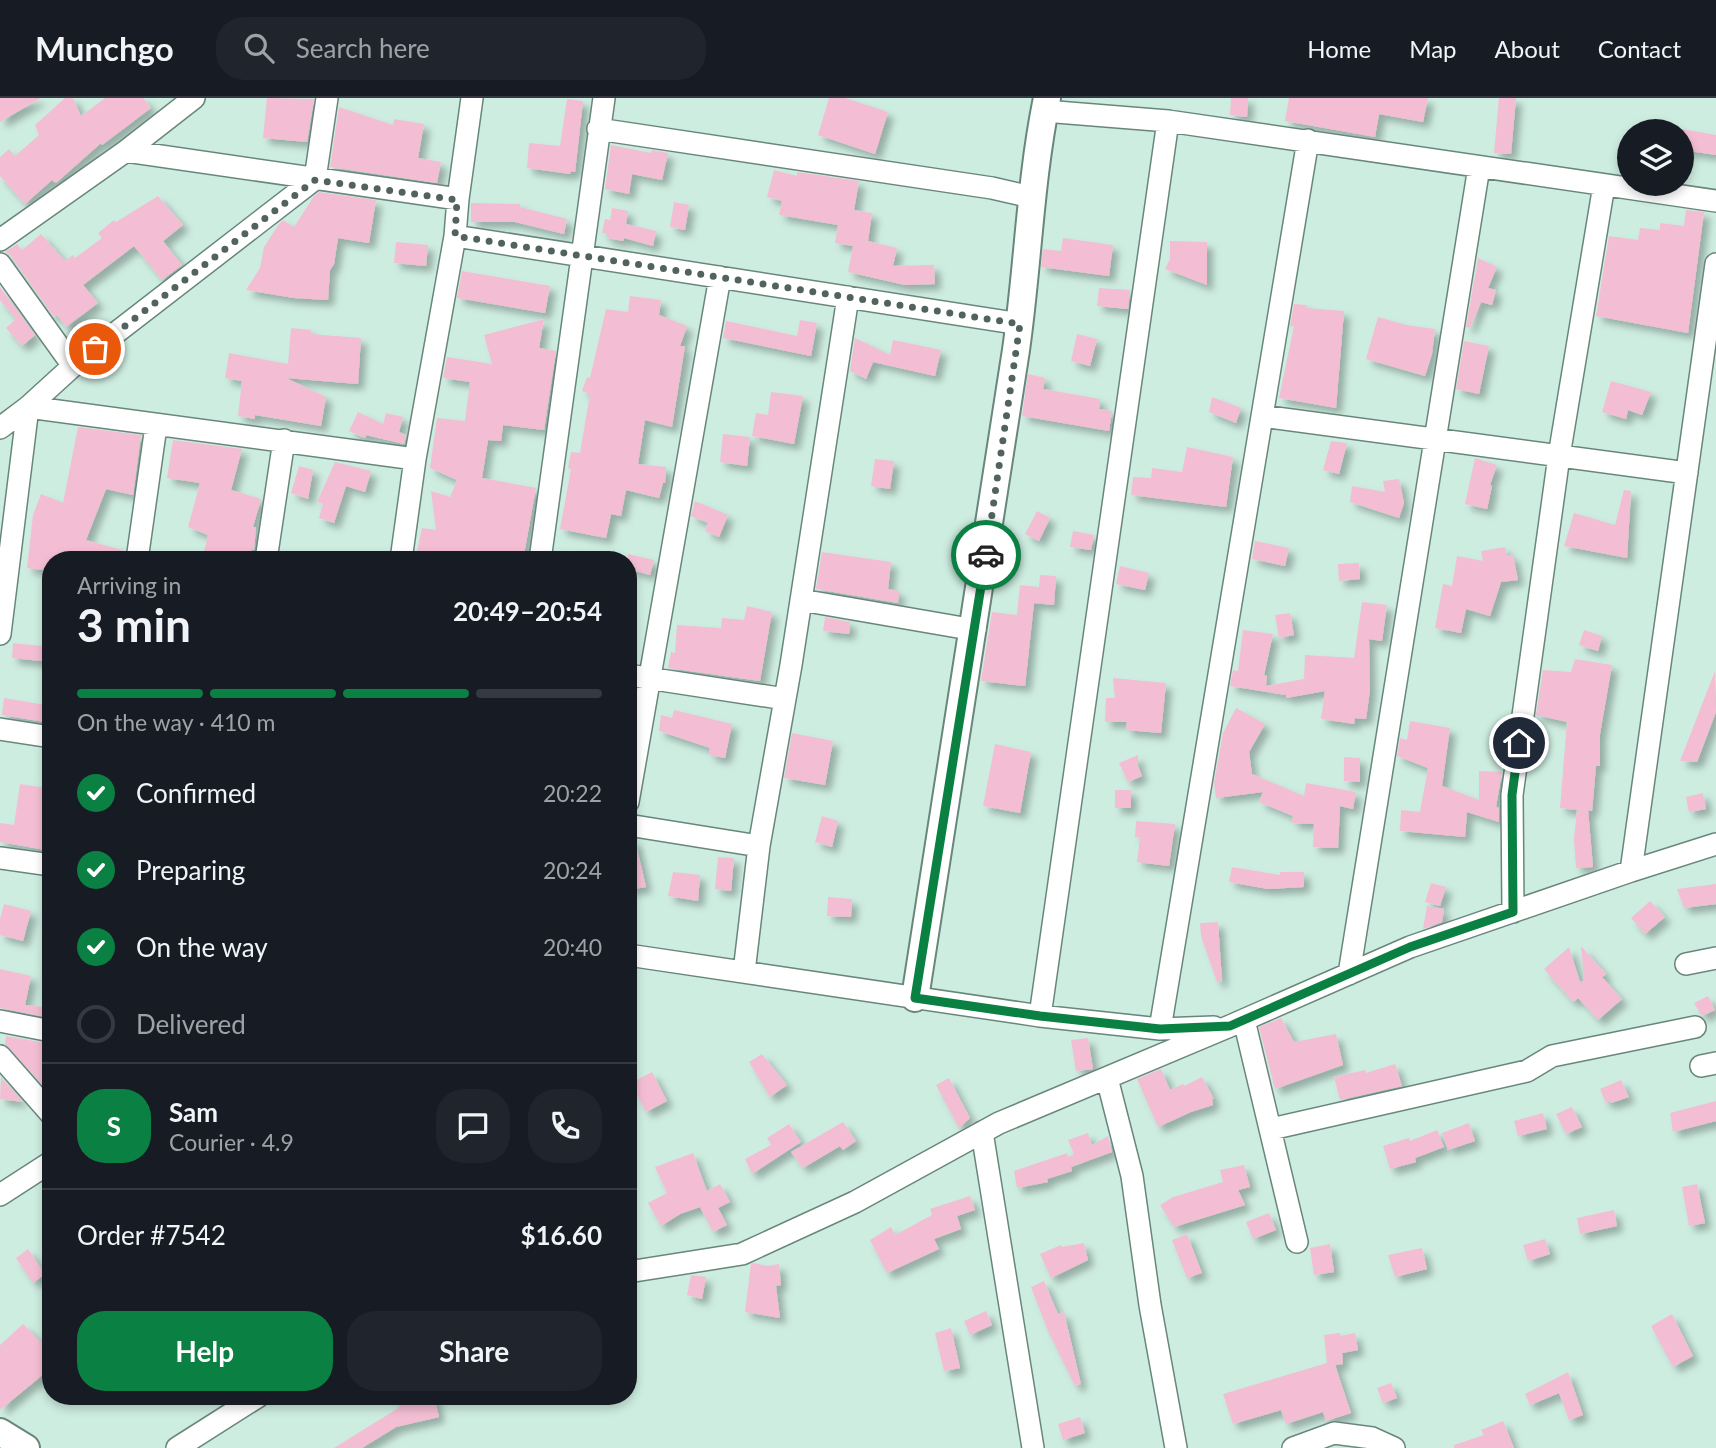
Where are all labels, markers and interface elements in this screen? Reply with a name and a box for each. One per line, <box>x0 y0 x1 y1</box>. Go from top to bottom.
search box <box>216 17 706 80</box>
text: Munchgo <box>35 28 174 68</box>
icon: search <box>240 29 278 67</box>
text: Search here <box>296 32 430 64</box>
text: Home <box>1307 34 1371 63</box>
text: Map <box>1409 34 1457 63</box>
text: About <box>1495 34 1560 63</box>
text: Contact <box>1598 34 1681 63</box>
map controls <box>1617 119 1694 196</box>
button: layers <box>1617 119 1694 196</box>
pin <box>65 319 125 379</box>
icon: bag <box>76 330 114 368</box>
courier <box>951 520 1021 590</box>
icon: car <box>967 536 1005 574</box>
text: Arriving in <box>77 571 181 599</box>
text: 20:49–20:54 <box>453 595 602 627</box>
text: 3 min <box>77 597 191 652</box>
text: On the way · 410 m <box>77 708 276 736</box>
pin <box>1489 713 1549 773</box>
icon: home <box>1500 724 1538 762</box>
icon: check <box>77 774 115 812</box>
text: Confirmed <box>136 777 256 809</box>
text: 20:22 <box>543 779 602 807</box>
icon: check <box>77 851 115 889</box>
text: Preparing <box>136 854 245 886</box>
text: 20:24 <box>543 856 602 884</box>
icon: check <box>77 928 115 966</box>
text: On the way <box>136 931 268 963</box>
text: 20:40 <box>543 933 602 961</box>
text: Delivered <box>136 1008 246 1040</box>
button: chat <box>436 1089 510 1163</box>
button: phone <box>528 1089 602 1163</box>
text: Sam <box>169 1096 218 1128</box>
text: S <box>107 1110 121 1142</box>
text: Courier · 4.9 <box>169 1128 294 1156</box>
text: Order #7542 <box>77 1219 226 1251</box>
text: $16.60 <box>520 1219 602 1251</box>
button: Help <box>77 1311 333 1391</box>
button: Share <box>347 1311 602 1391</box>

